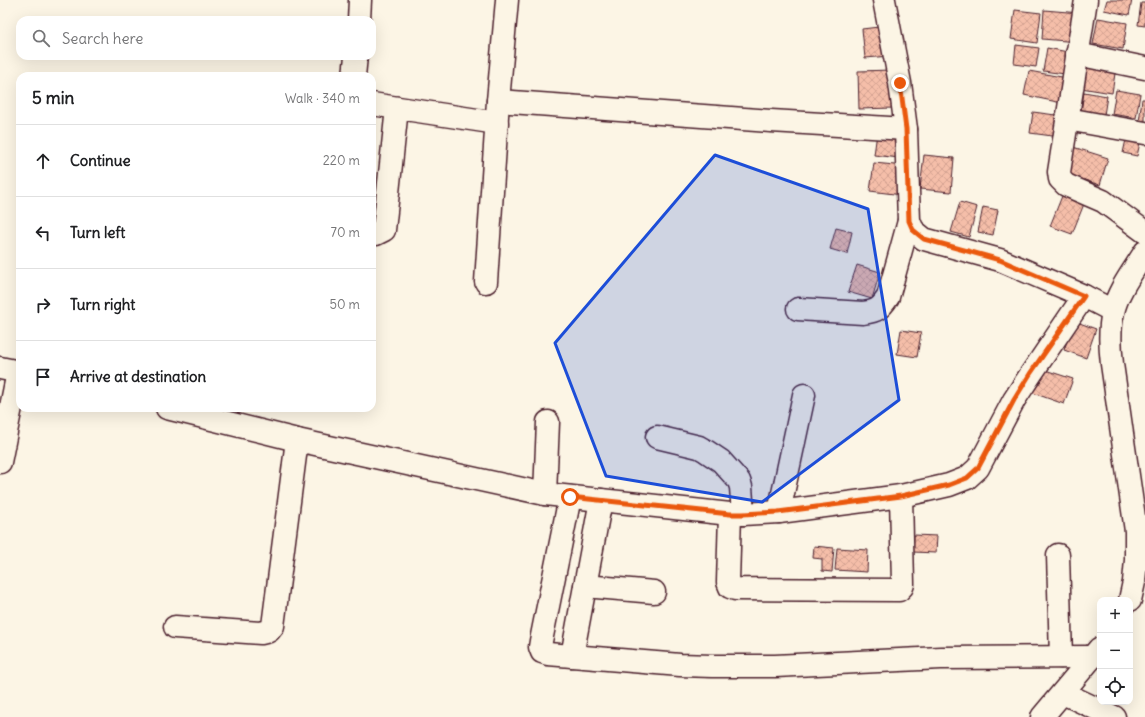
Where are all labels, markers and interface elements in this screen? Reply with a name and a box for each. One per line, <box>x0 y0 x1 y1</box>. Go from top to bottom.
search box <box>16 16 376 60</box>
icon: search <box>30 27 52 49</box>
text: Search here <box>62 29 143 48</box>
route end <box>891 74 909 92</box>
text: 5 min <box>32 87 74 109</box>
text: Walk · 340 m <box>285 90 360 107</box>
icon: ahead <box>32 150 54 172</box>
text: Continue <box>70 151 131 170</box>
text: 220 m <box>323 152 360 169</box>
icon: left <box>32 222 54 244</box>
text: Turn left <box>70 223 125 242</box>
text: 70 m <box>331 224 360 241</box>
icon: right <box>32 294 54 316</box>
text: Turn right <box>70 295 135 314</box>
text: 50 m <box>329 296 360 313</box>
icon: arrive <box>32 366 54 388</box>
text: Arrive at destination <box>70 367 206 386</box>
route start <box>561 488 579 506</box>
map controls <box>1097 597 1133 705</box>
button: + <box>1097 597 1133 633</box>
button: − <box>1097 633 1133 669</box>
button: locate <box>1097 669 1133 705</box>

